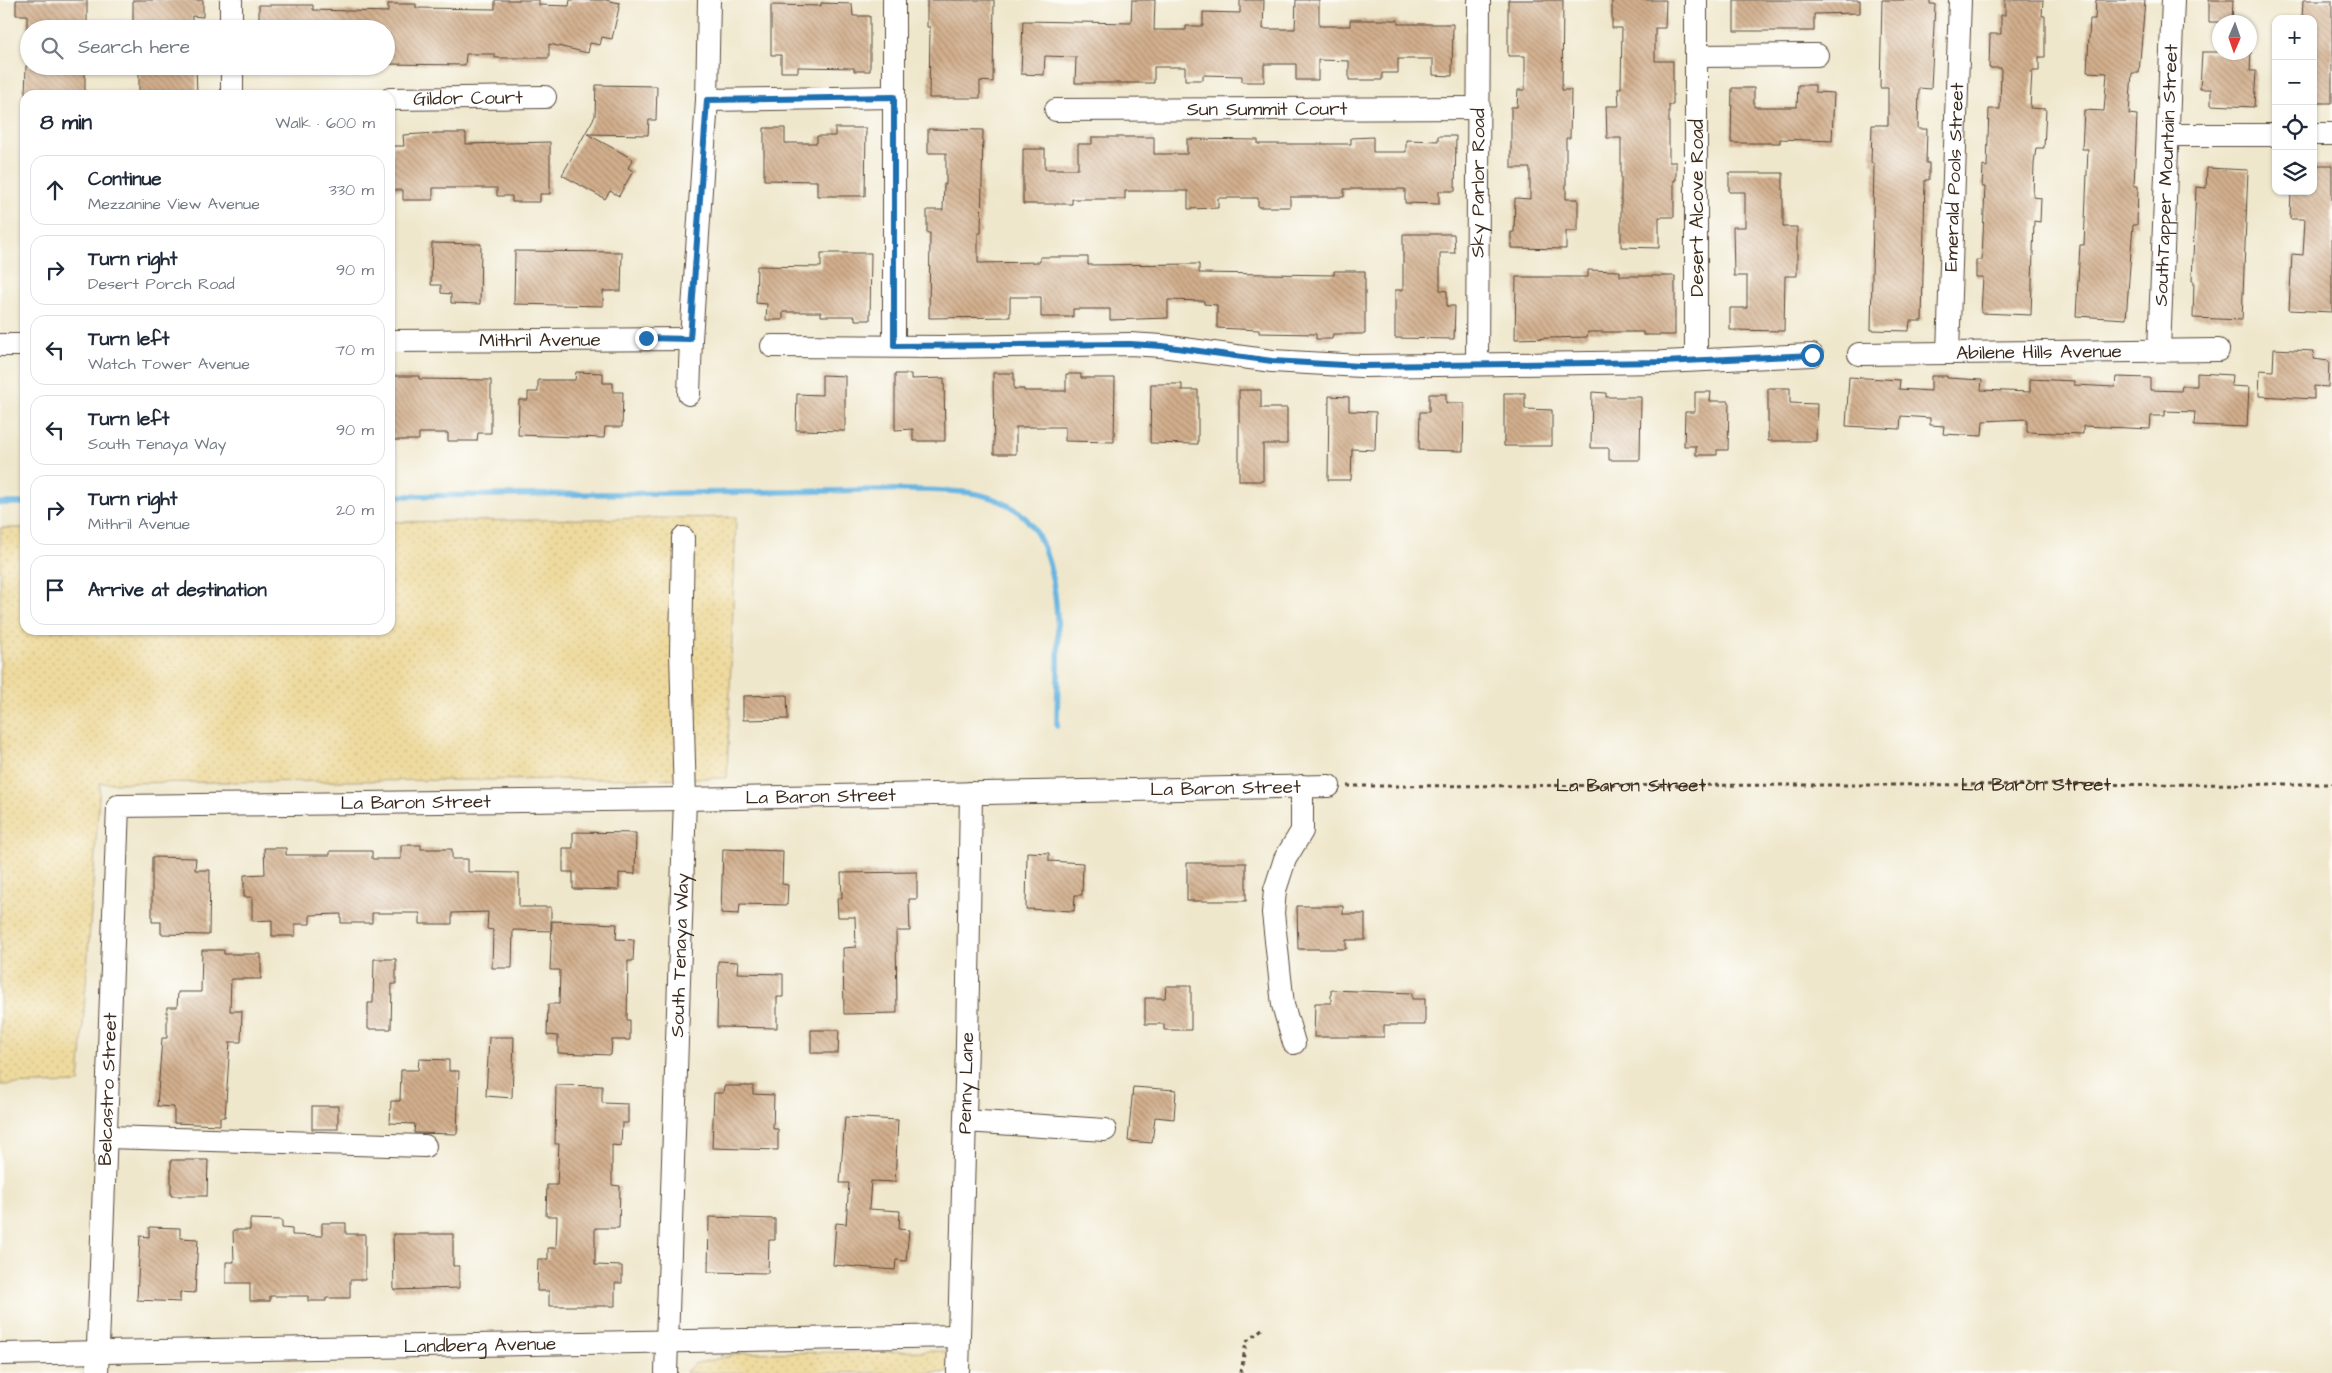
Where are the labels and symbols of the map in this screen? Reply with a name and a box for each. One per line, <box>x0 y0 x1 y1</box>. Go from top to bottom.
north arrow <box>2212 15 2257 60</box>
street label: SouthTapper Mountain Street <box>2147 43 2185 307</box>
street label: Emerald Pools Street <box>1937 82 1971 272</box>
street label: Gildor Court <box>413 84 523 112</box>
street label: Sun Summit Court <box>1187 95 1348 123</box>
street label: Sky Parlor Road <box>1464 108 1492 258</box>
street label: Desert Alcove Road <box>1684 119 1711 297</box>
street label: Mithril Avenue <box>479 326 601 354</box>
route end <box>635 327 658 350</box>
street label: Abilene Hills Avenue <box>1956 338 2122 366</box>
route start <box>1801 344 1824 367</box>
street label: La Baron Street <box>1961 771 2112 798</box>
street label: La Baron Street <box>1556 772 1707 799</box>
street label: La Baron Street <box>1150 773 1301 803</box>
street label: La Baron Street <box>745 781 896 811</box>
street label: La Baron Street <box>340 788 491 817</box>
street label: South Tenaya Way <box>664 872 697 1038</box>
street label: Belcastro Street <box>91 1012 124 1166</box>
street label: Penny Lane <box>951 1032 981 1134</box>
street label: Landberg Avenue <box>403 1330 556 1360</box>

